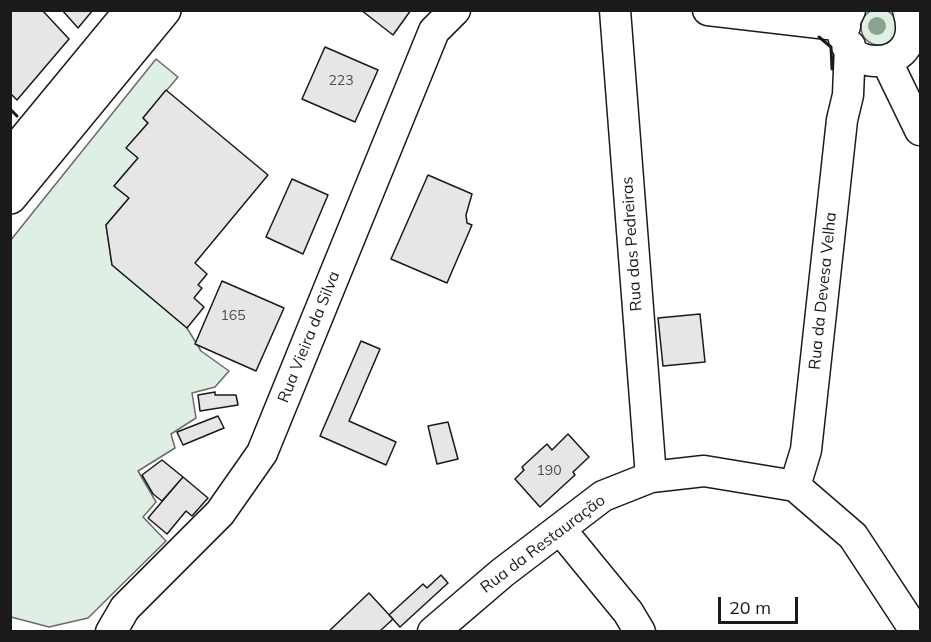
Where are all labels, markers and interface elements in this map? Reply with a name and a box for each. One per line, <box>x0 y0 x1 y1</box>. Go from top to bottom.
house number: 223 <box>328 73 354 89</box>
street label: Rua das Pedreiras <box>618 176 646 312</box>
street label: Rua da Devesa Velha <box>805 211 841 371</box>
street label: Rua Vieira da Silva <box>274 269 344 405</box>
house number: 165 <box>220 308 246 324</box>
house number: 190 <box>536 463 562 479</box>
street label: Rua da Restauração <box>477 491 609 597</box>
scale bar <box>721 585 800 623</box>
text: 20 m <box>729 596 771 619</box>

